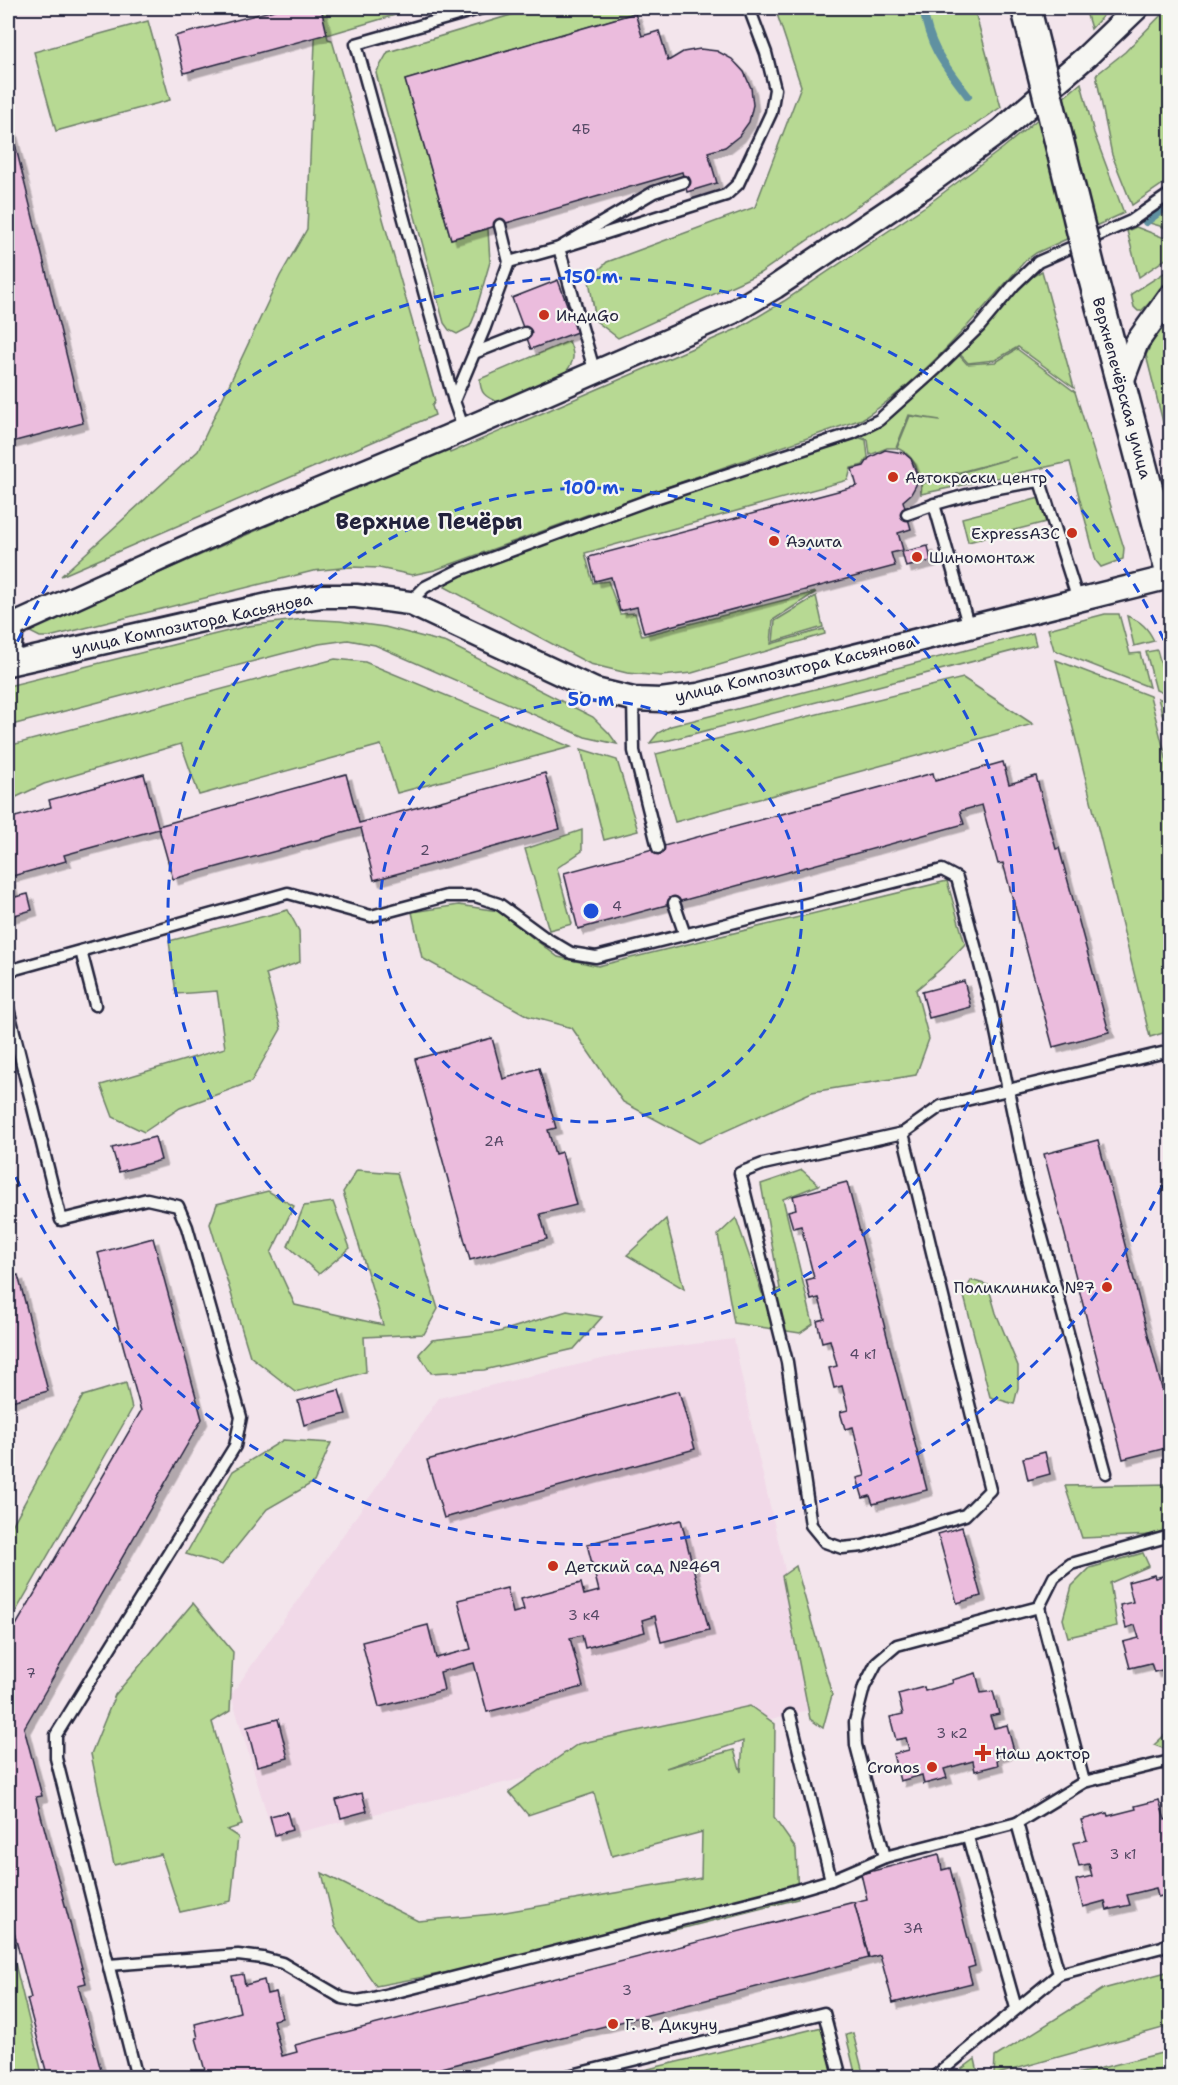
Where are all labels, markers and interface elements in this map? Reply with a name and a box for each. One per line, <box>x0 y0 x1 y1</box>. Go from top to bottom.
house number: 4Б <box>571 120 591 138</box>
text: 150 m <box>564 265 619 289</box>
street label: Верхнепечёрская улица <box>1088 295 1156 481</box>
place label: ИндиGo <box>556 305 619 326</box>
marker: ИндиGo <box>537 308 551 322</box>
place label: Автокраски центр <box>905 467 1047 488</box>
marker: Автокраски центр <box>886 470 900 484</box>
text: 100 m <box>563 476 619 500</box>
district label: Верхние Печёры <box>335 507 523 536</box>
place label: ExpressАЗС <box>971 523 1060 544</box>
marker: ExpressАЗС <box>1065 526 1079 540</box>
place label: Аэлита <box>786 531 842 552</box>
marker: Аэлита <box>767 534 781 548</box>
place label: Шиномонтаж <box>929 547 1035 568</box>
marker: Шиномонтаж <box>910 550 924 564</box>
street label: улица Композитора Касьянова <box>70 588 314 660</box>
street label: улица Композитора Касьянова <box>673 631 917 707</box>
text: 50 m <box>568 688 615 712</box>
house number: 2 <box>420 841 430 859</box>
house number: 4 <box>612 897 622 915</box>
centre of rings <box>581 901 601 921</box>
house number: 2А <box>484 1132 504 1150</box>
place label: Поликлиника №7 <box>954 1277 1095 1298</box>
marker: Поликлиника №7 <box>1100 1280 1114 1294</box>
house number: 4 к1 <box>849 1345 877 1363</box>
place label: Детский сад №469 <box>565 1556 720 1577</box>
marker: Детский сад №469 <box>546 1559 560 1573</box>
house number: 3 к4 <box>568 1606 600 1624</box>
house number: 7 <box>26 1664 36 1682</box>
house number: 3 к2 <box>936 1724 968 1742</box>
place label: Наш доктор <box>995 1743 1090 1764</box>
marker: Наш доктор <box>976 1746 990 1760</box>
place label: Cronos <box>867 1757 920 1778</box>
marker: Cronos <box>925 1760 939 1774</box>
house number: 3 к1 <box>1109 1845 1137 1863</box>
house number: 3А <box>903 1919 923 1937</box>
house number: 3 <box>622 1981 632 1999</box>
place label: Г. В. Дикуну <box>625 2014 718 2035</box>
marker: Г. В. Дикуну <box>606 2017 620 2031</box>

